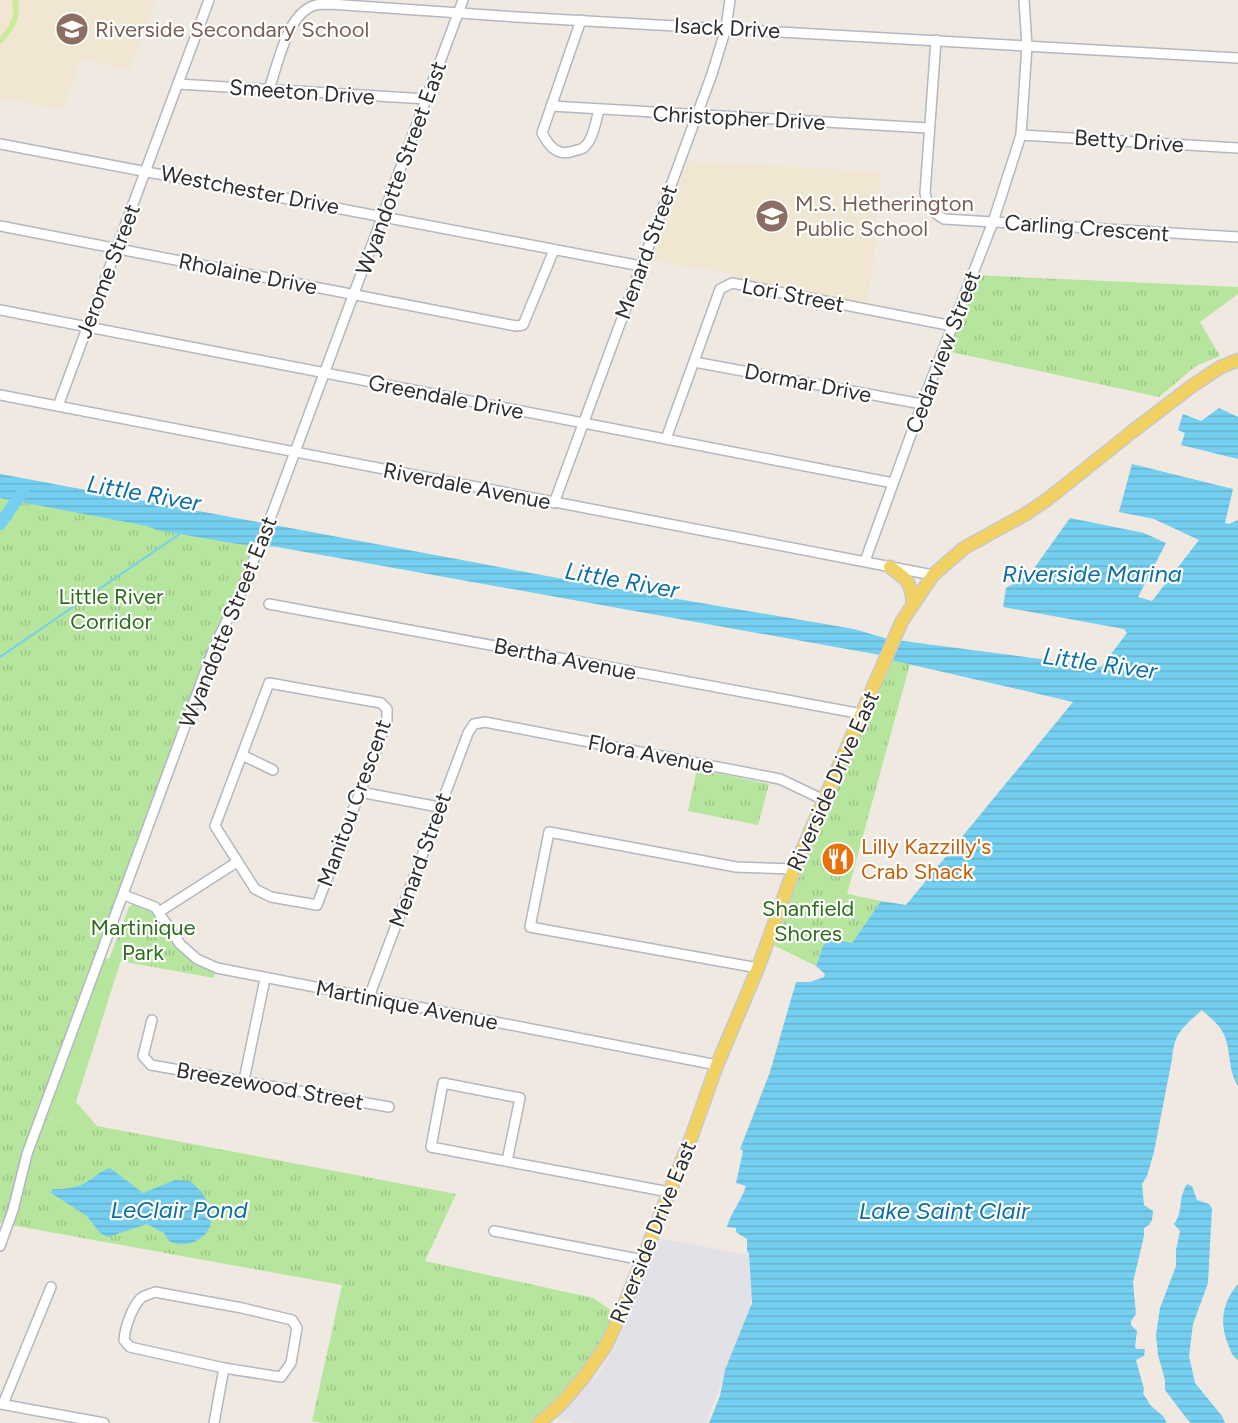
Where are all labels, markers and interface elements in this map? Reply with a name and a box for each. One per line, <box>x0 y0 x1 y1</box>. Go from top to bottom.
school or university icon: Riverside Secondary School <box>54 11 90 47</box>
street label: Isack Drive <box>673 12 781 44</box>
place label: Riverside Secondary School <box>95 16 369 43</box>
street label: Wyandotte Street East <box>350 57 452 279</box>
street label: Smeeton Drive <box>228 73 376 111</box>
street label: Christopher Drive <box>652 100 826 136</box>
street label: Betty Drive <box>1073 124 1185 158</box>
street label: Westchester Drive <box>158 159 342 221</box>
street label: Menard Street <box>609 181 683 323</box>
place label: M.S. Hetherington Public School <box>795 190 974 242</box>
school or university icon: M.S. Hetherington Public School <box>754 198 790 234</box>
street label: Jerome Street <box>70 200 146 342</box>
street label: Carling Crescent <box>1004 209 1170 247</box>
street label: Rholaine Drive <box>176 247 320 301</box>
street label: Cedarview Street <box>900 267 986 437</box>
street label: Lori Street <box>739 272 847 318</box>
street label: Dormar Drive <box>742 357 874 409</box>
street label: Greendale Drive <box>366 369 526 425</box>
street label: Riverdale Avenue <box>381 456 553 516</box>
water label: Little River <box>85 469 204 517</box>
street label: Wyandotte Street East <box>173 512 283 732</box>
water label: Little River <box>563 556 682 604</box>
water label: Riverside Marina <box>1002 559 1182 588</box>
park label: Little River Corridor <box>59 583 164 635</box>
street label: Bertha Avenue <box>491 632 639 686</box>
water label: Little River <box>1041 641 1160 685</box>
street label: Riverside Drive East <box>781 687 885 875</box>
street label: Manitou Crescent <box>311 716 397 890</box>
street label: Flora Avenue <box>586 729 716 779</box>
street label: Menard Street <box>383 789 457 931</box>
place label: Lilly Kazzilly's Crab Shack <box>861 833 991 885</box>
restaurant icon: Lilly Kazzilly's Crab Shack <box>820 841 856 877</box>
park label: Shanfield Shores <box>762 895 854 947</box>
park label: Martinique Park <box>90 914 196 966</box>
street label: Martinique Avenue <box>314 974 500 1036</box>
street label: Breezewood Street <box>174 1056 366 1116</box>
street label: Riverside Drive East <box>604 1137 702 1327</box>
water label: LeClair Pond <box>110 1195 248 1224</box>
water label: Lake Saint Clair <box>859 1196 1030 1225</box>

